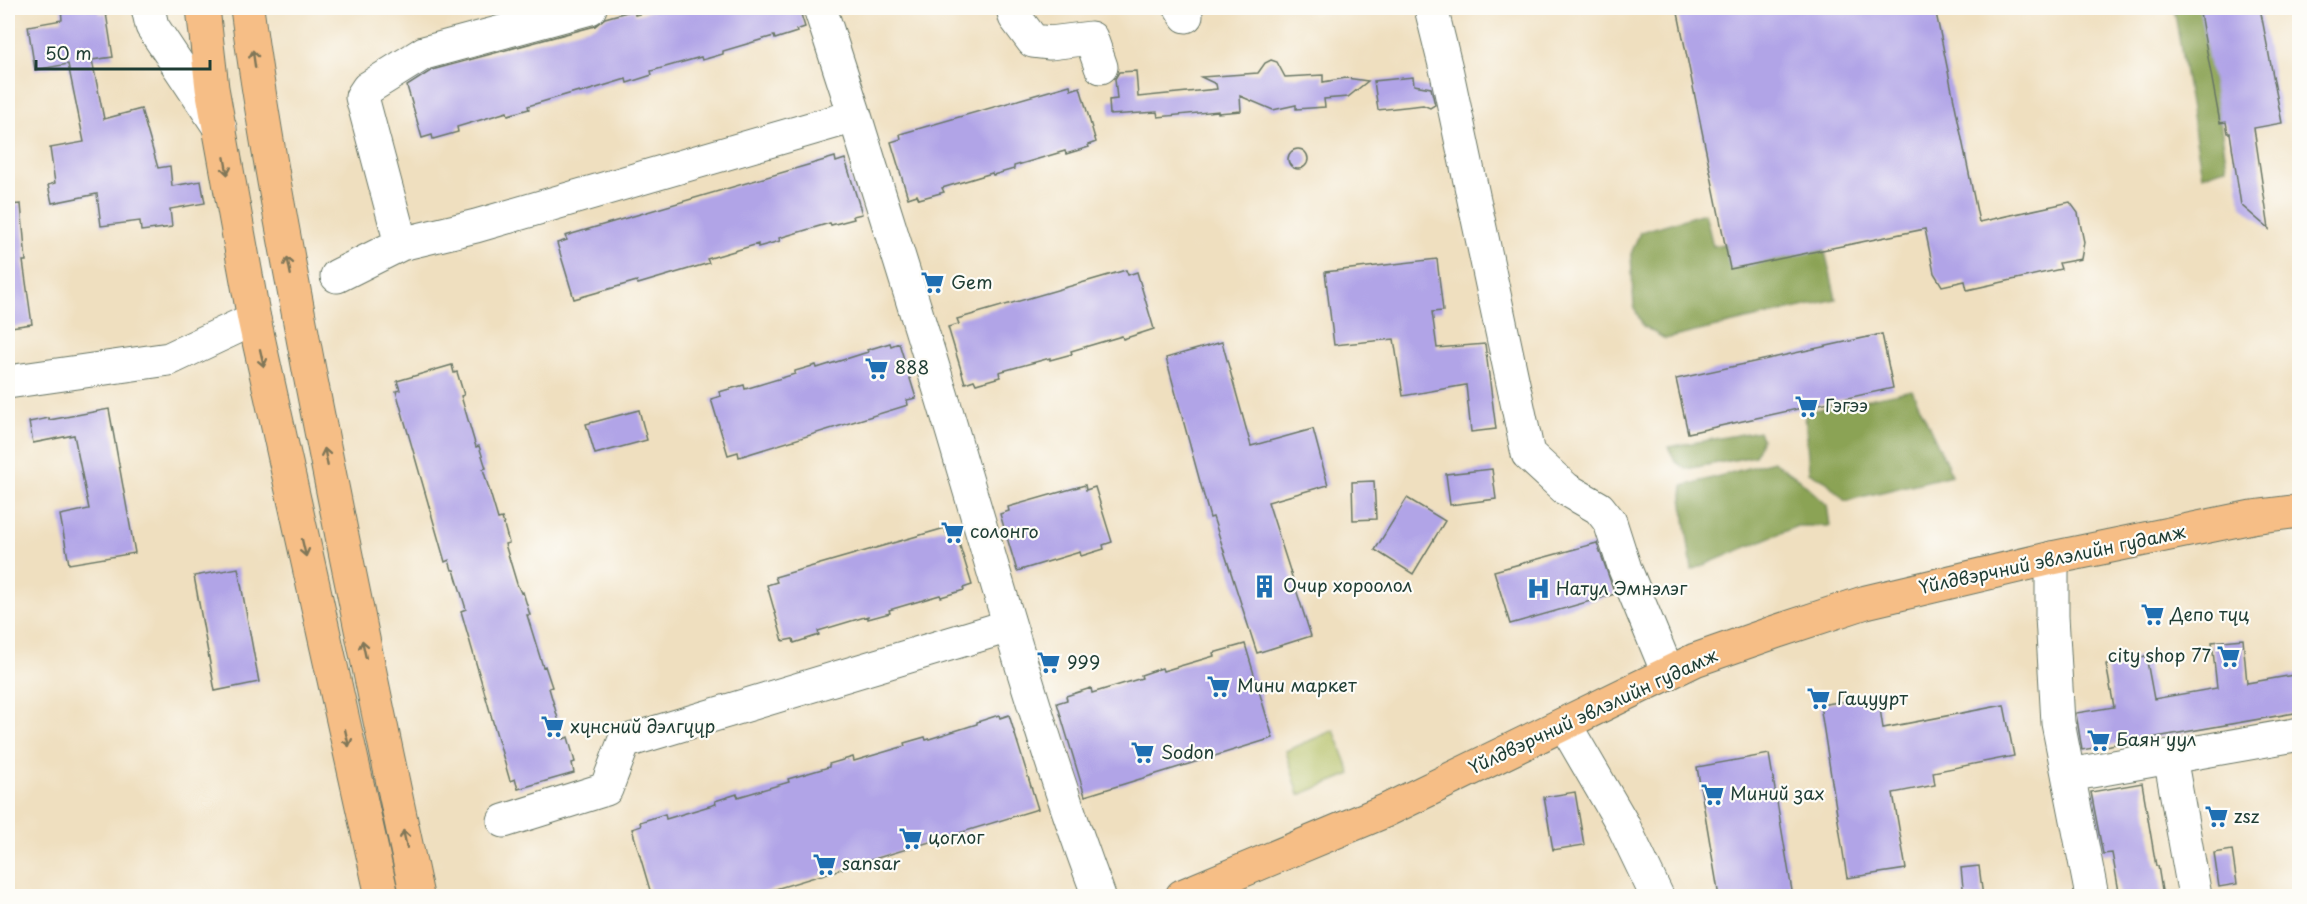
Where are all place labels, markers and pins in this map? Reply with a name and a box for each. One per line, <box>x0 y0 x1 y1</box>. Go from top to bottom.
place label: Gem <box>951 268 993 295</box>
supermarket icon: Gem <box>920 270 946 296</box>
place label: 888 <box>895 353 929 380</box>
supermarket icon: 888 <box>864 355 890 381</box>
place label: Гэгээ <box>1825 391 1868 418</box>
supermarket icon: Гэгээ <box>1794 393 1820 419</box>
place label: солонго <box>970 517 1039 544</box>
supermarket icon: солонго <box>939 519 965 545</box>
place label: Очир хороолол <box>1283 571 1413 598</box>
building icon: Очир хороолол <box>1252 573 1278 599</box>
place label: Натул Эмнэлэг <box>1556 574 1688 601</box>
hospital icon: Натул Эмнэлэг <box>1525 576 1551 602</box>
place label: Депо түц <box>2169 600 2250 627</box>
supermarket icon: Депо түц <box>2139 602 2165 628</box>
place label: city shop 77 <box>2108 641 2211 668</box>
supermarket icon: city shop 77 <box>2216 643 2242 669</box>
place label: 999 <box>1067 648 1100 675</box>
supermarket icon: 999 <box>1036 650 1062 676</box>
place label: Мини маркет <box>1237 671 1357 698</box>
supermarket icon: Мини маркет <box>1206 673 1232 699</box>
place label: Гацуурт <box>1837 684 1908 711</box>
supermarket icon: Гацуурт <box>1806 686 1832 712</box>
place label: хүнсний дэлгүүр <box>570 712 715 739</box>
supermarket icon: хүнсний дэлгүүр <box>539 714 565 740</box>
place label: Баян уул <box>2116 725 2196 752</box>
supermarket icon: Баян уул <box>2085 727 2111 753</box>
place label: Sodon <box>1161 738 1214 765</box>
supermarket icon: Sodon <box>1130 740 1156 766</box>
place label: Миний зах <box>1730 779 1825 806</box>
supermarket icon: Миний зах <box>1699 781 1725 807</box>
place label: zsz <box>2234 802 2260 829</box>
supermarket icon: zsz <box>2203 804 2229 830</box>
place label: цоглог <box>928 823 985 850</box>
supermarket icon: цоглог <box>897 825 923 851</box>
place label: sansar <box>842 849 901 876</box>
supermarket icon: sansar <box>811 851 837 877</box>

